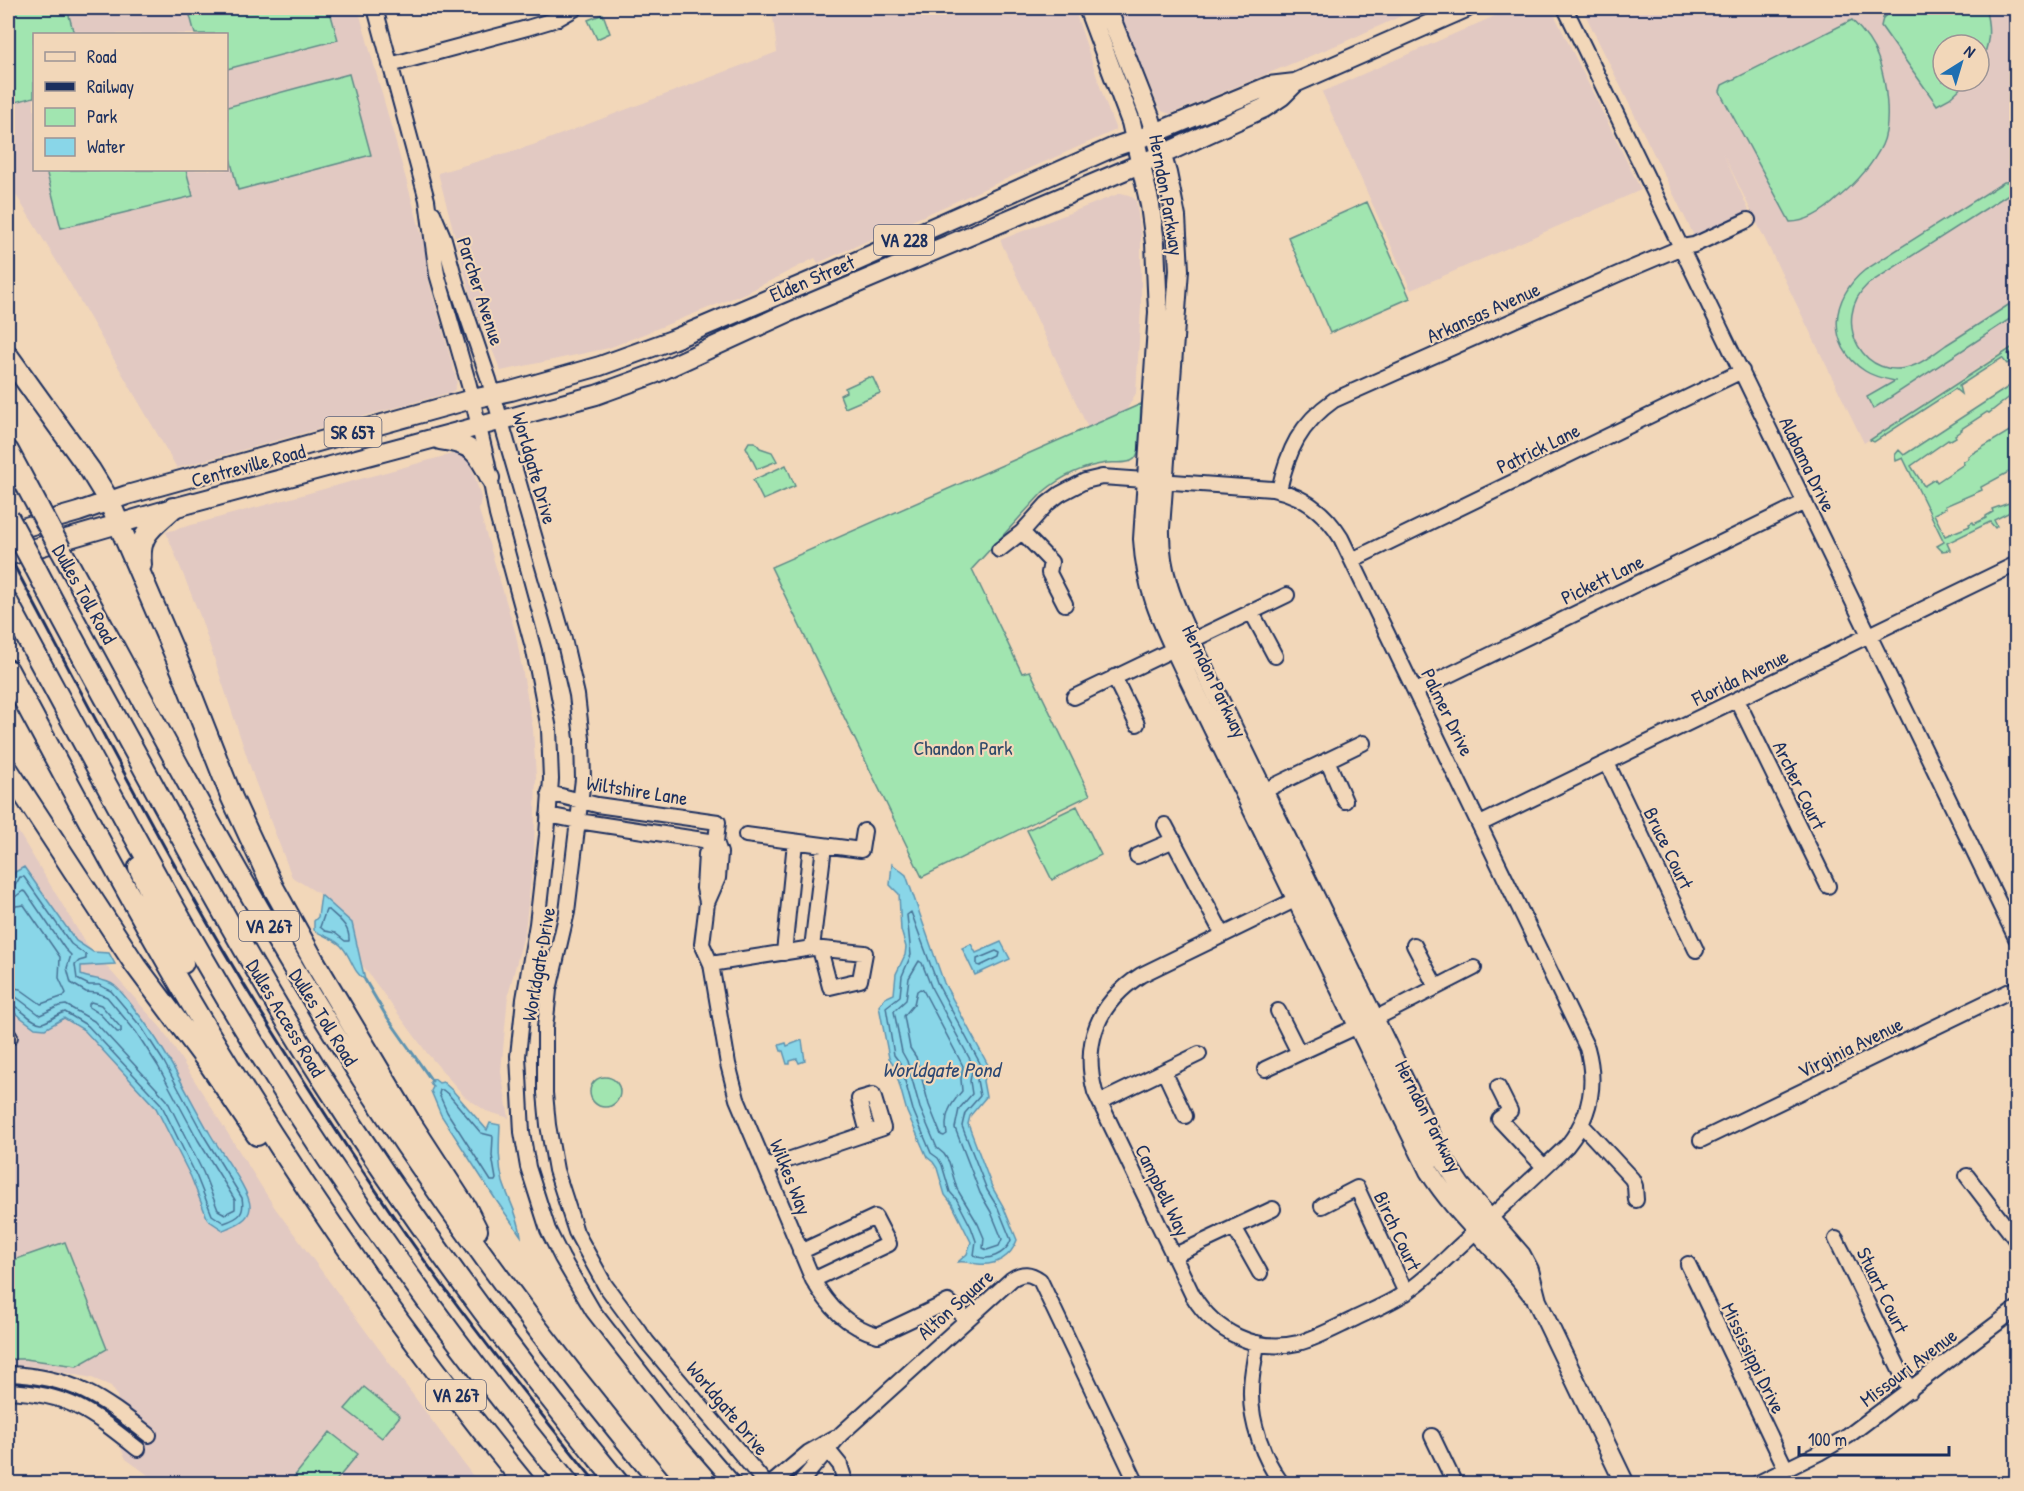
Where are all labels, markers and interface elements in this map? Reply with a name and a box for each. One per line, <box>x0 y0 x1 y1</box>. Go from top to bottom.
legend <box>33 33 228 171</box>
north arrow <box>1931 33 1991 93</box>
text: N <box>1960 40 1980 63</box>
text: Road <box>87 44 117 69</box>
text: Railway <box>87 74 134 99</box>
text: Park <box>87 104 118 129</box>
street label: Herndon Parkway <box>1143 132 1191 258</box>
text: Water <box>87 134 125 159</box>
road number: VA 228 <box>874 225 934 255</box>
street label: Parcher Avenue <box>451 233 511 349</box>
street label: Elden Street <box>765 248 860 308</box>
street label: Arkansas Avenue <box>1422 275 1544 349</box>
street label: Worldgate Drive <box>506 409 564 527</box>
street label: Alabama Drive <box>1773 412 1843 516</box>
street label: Patrick Lane <box>1492 416 1584 480</box>
road number: SR 657 <box>324 417 382 447</box>
street label: Centreville Road <box>188 437 308 493</box>
street label: Dulles Toll Road <box>47 539 124 649</box>
street label: Pickett Lane <box>1556 547 1648 611</box>
street label: Herndon Parkway <box>1176 620 1254 742</box>
street label: Florida Avenue <box>1686 642 1793 712</box>
street label: Palmer Drive <box>1415 664 1481 760</box>
park label: Chandon Park <box>913 734 1013 761</box>
street label: Archer Court <box>1767 736 1834 835</box>
street label: Wiltshire Lane <box>584 769 690 811</box>
street label: Bruce Court <box>1638 803 1701 894</box>
street label: Worldgate Drive <box>515 905 561 1023</box>
road number: VA 267 <box>239 911 299 941</box>
street label: Dulles Access Road <box>240 954 332 1082</box>
street label: Dulles Toll Road <box>283 963 365 1071</box>
street label: Virginia Avenue <box>1793 1010 1907 1084</box>
water label: Worldgate Pond <box>882 1055 1004 1084</box>
street label: Herndon Parkway <box>1389 1055 1469 1177</box>
street label: Wilkes Way <box>764 1135 818 1219</box>
street label: Campbell Way <box>1129 1140 1197 1240</box>
street label: Birch Court <box>1368 1187 1429 1276</box>
street label: Stuart Court <box>1851 1242 1916 1339</box>
street label: Alton Square <box>911 1263 999 1345</box>
street label: Mississippi Drive <box>1716 1298 1792 1418</box>
street label: Missouri Avenue <box>1854 1321 1962 1412</box>
street label: Worldgate Drive <box>681 1355 775 1461</box>
road number: VA 267 <box>426 1380 486 1410</box>
scale bar <box>1799 1419 1949 1457</box>
text: 100 m <box>1808 1427 1847 1452</box>

